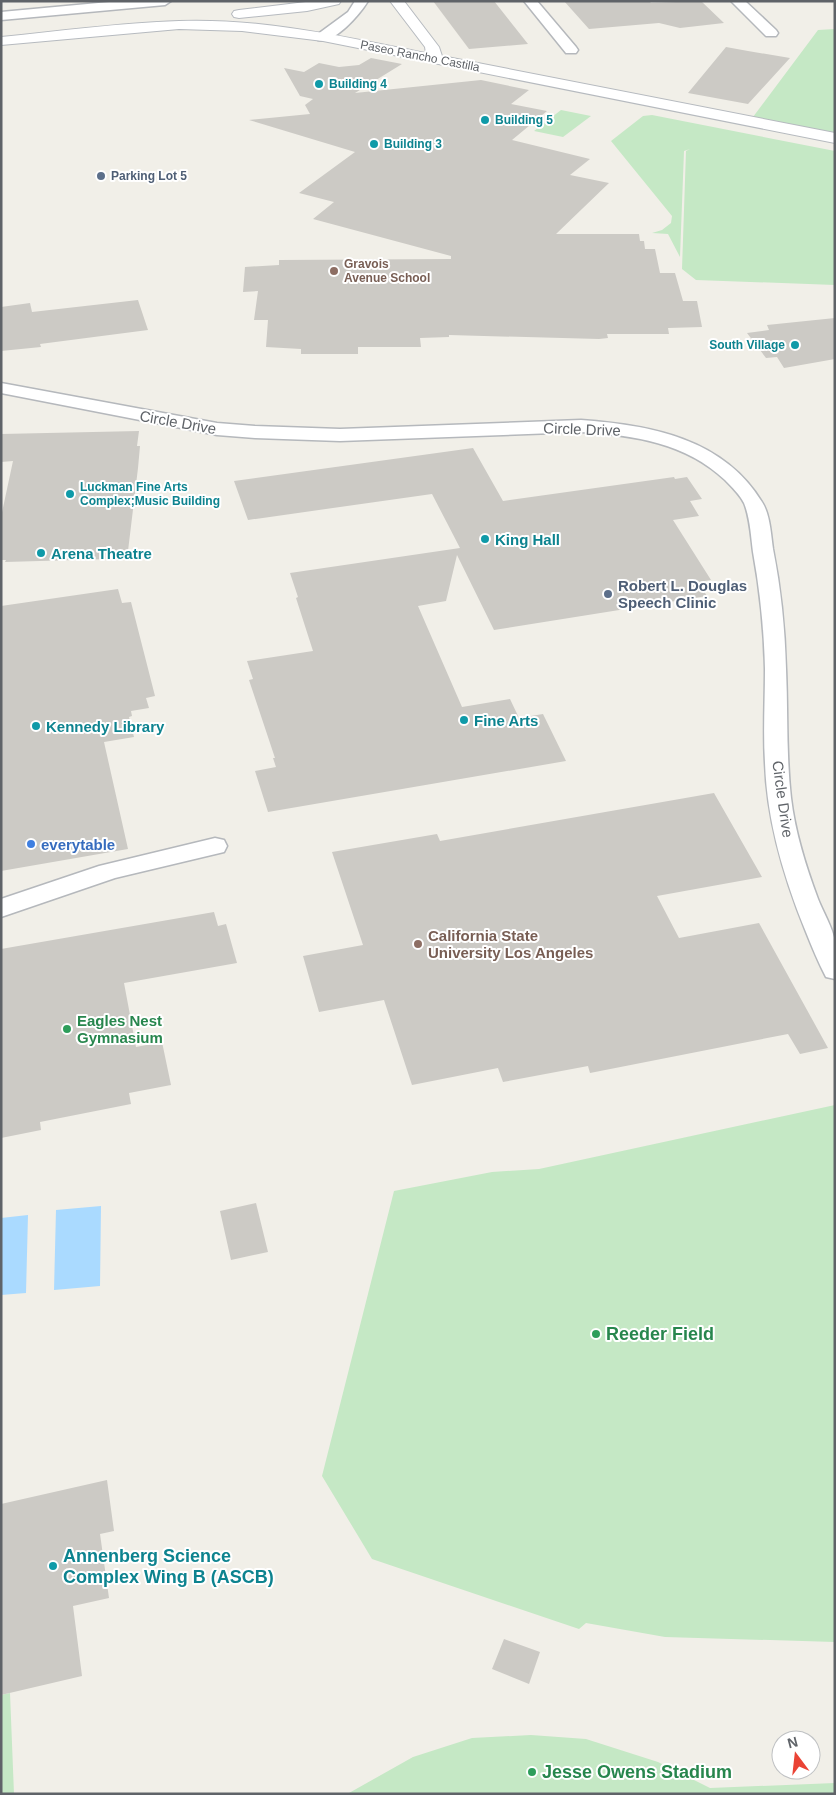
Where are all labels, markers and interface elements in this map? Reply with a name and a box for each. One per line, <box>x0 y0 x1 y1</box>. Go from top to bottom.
street label: Paseo Rancho Castilla <box>359 38 481 75</box>
place label: Building 4 <box>329 77 387 91</box>
marker: Building 4 <box>313 78 325 90</box>
place label: Building 5 <box>495 113 553 127</box>
marker: Building 5 <box>479 114 491 126</box>
place label: Building 3 <box>384 137 442 151</box>
marker: Building 3 <box>368 138 380 150</box>
place label: Parking Lot 5 <box>111 169 187 183</box>
marker: Parking Lot 5 <box>95 170 107 182</box>
place label: Gravois Avenue School <box>344 257 430 285</box>
marker: Gravois Avenue School <box>328 265 340 277</box>
place label: South Village <box>709 338 785 352</box>
marker: South Village <box>789 339 801 351</box>
street label: Circle Drive <box>138 407 218 437</box>
street label: Circle Drive <box>543 419 621 439</box>
place label: Luckman Fine Arts Complex;Music Building <box>80 480 220 508</box>
marker: Luckman Fine Arts Complex;Music Building <box>64 488 76 500</box>
place label: King Hall <box>495 531 560 548</box>
marker: King Hall <box>479 533 491 545</box>
place label: Arena Theatre <box>51 545 152 562</box>
marker: Arena Theatre <box>35 547 47 559</box>
place label: Robert L. Douglas Speech Clinic <box>618 577 747 611</box>
marker: Robert L. Douglas Speech Clinic <box>602 588 614 600</box>
place label: Fine Arts <box>474 712 538 729</box>
marker: Fine Arts <box>458 714 470 726</box>
place label: Kennedy Library <box>46 718 165 735</box>
marker: Kennedy Library <box>30 720 42 732</box>
street label: Circle Drive <box>769 759 797 839</box>
place label: everytable <box>41 836 115 853</box>
marker: everytable <box>25 838 37 850</box>
place label: California State University Los Angeles <box>428 927 593 961</box>
marker: California State University Los Angeles <box>412 938 424 950</box>
place label: Eagles Nest Gymnasium <box>77 1012 163 1046</box>
marker: Eagles Nest Gymnasium <box>61 1023 73 1035</box>
place label: Reeder Field <box>606 1324 714 1344</box>
marker: Reeder Field <box>590 1328 602 1340</box>
place label: Annenberg Science Complex Wing B (ASCB) <box>63 1546 274 1587</box>
marker: Annenberg Science Complex Wing B (ASCB) <box>47 1560 59 1572</box>
north arrow <box>771 1730 821 1780</box>
text: N <box>786 1733 800 1751</box>
place label: Jesse Owens Stadium <box>542 1762 732 1782</box>
marker: Jesse Owens Stadium <box>526 1766 538 1778</box>

